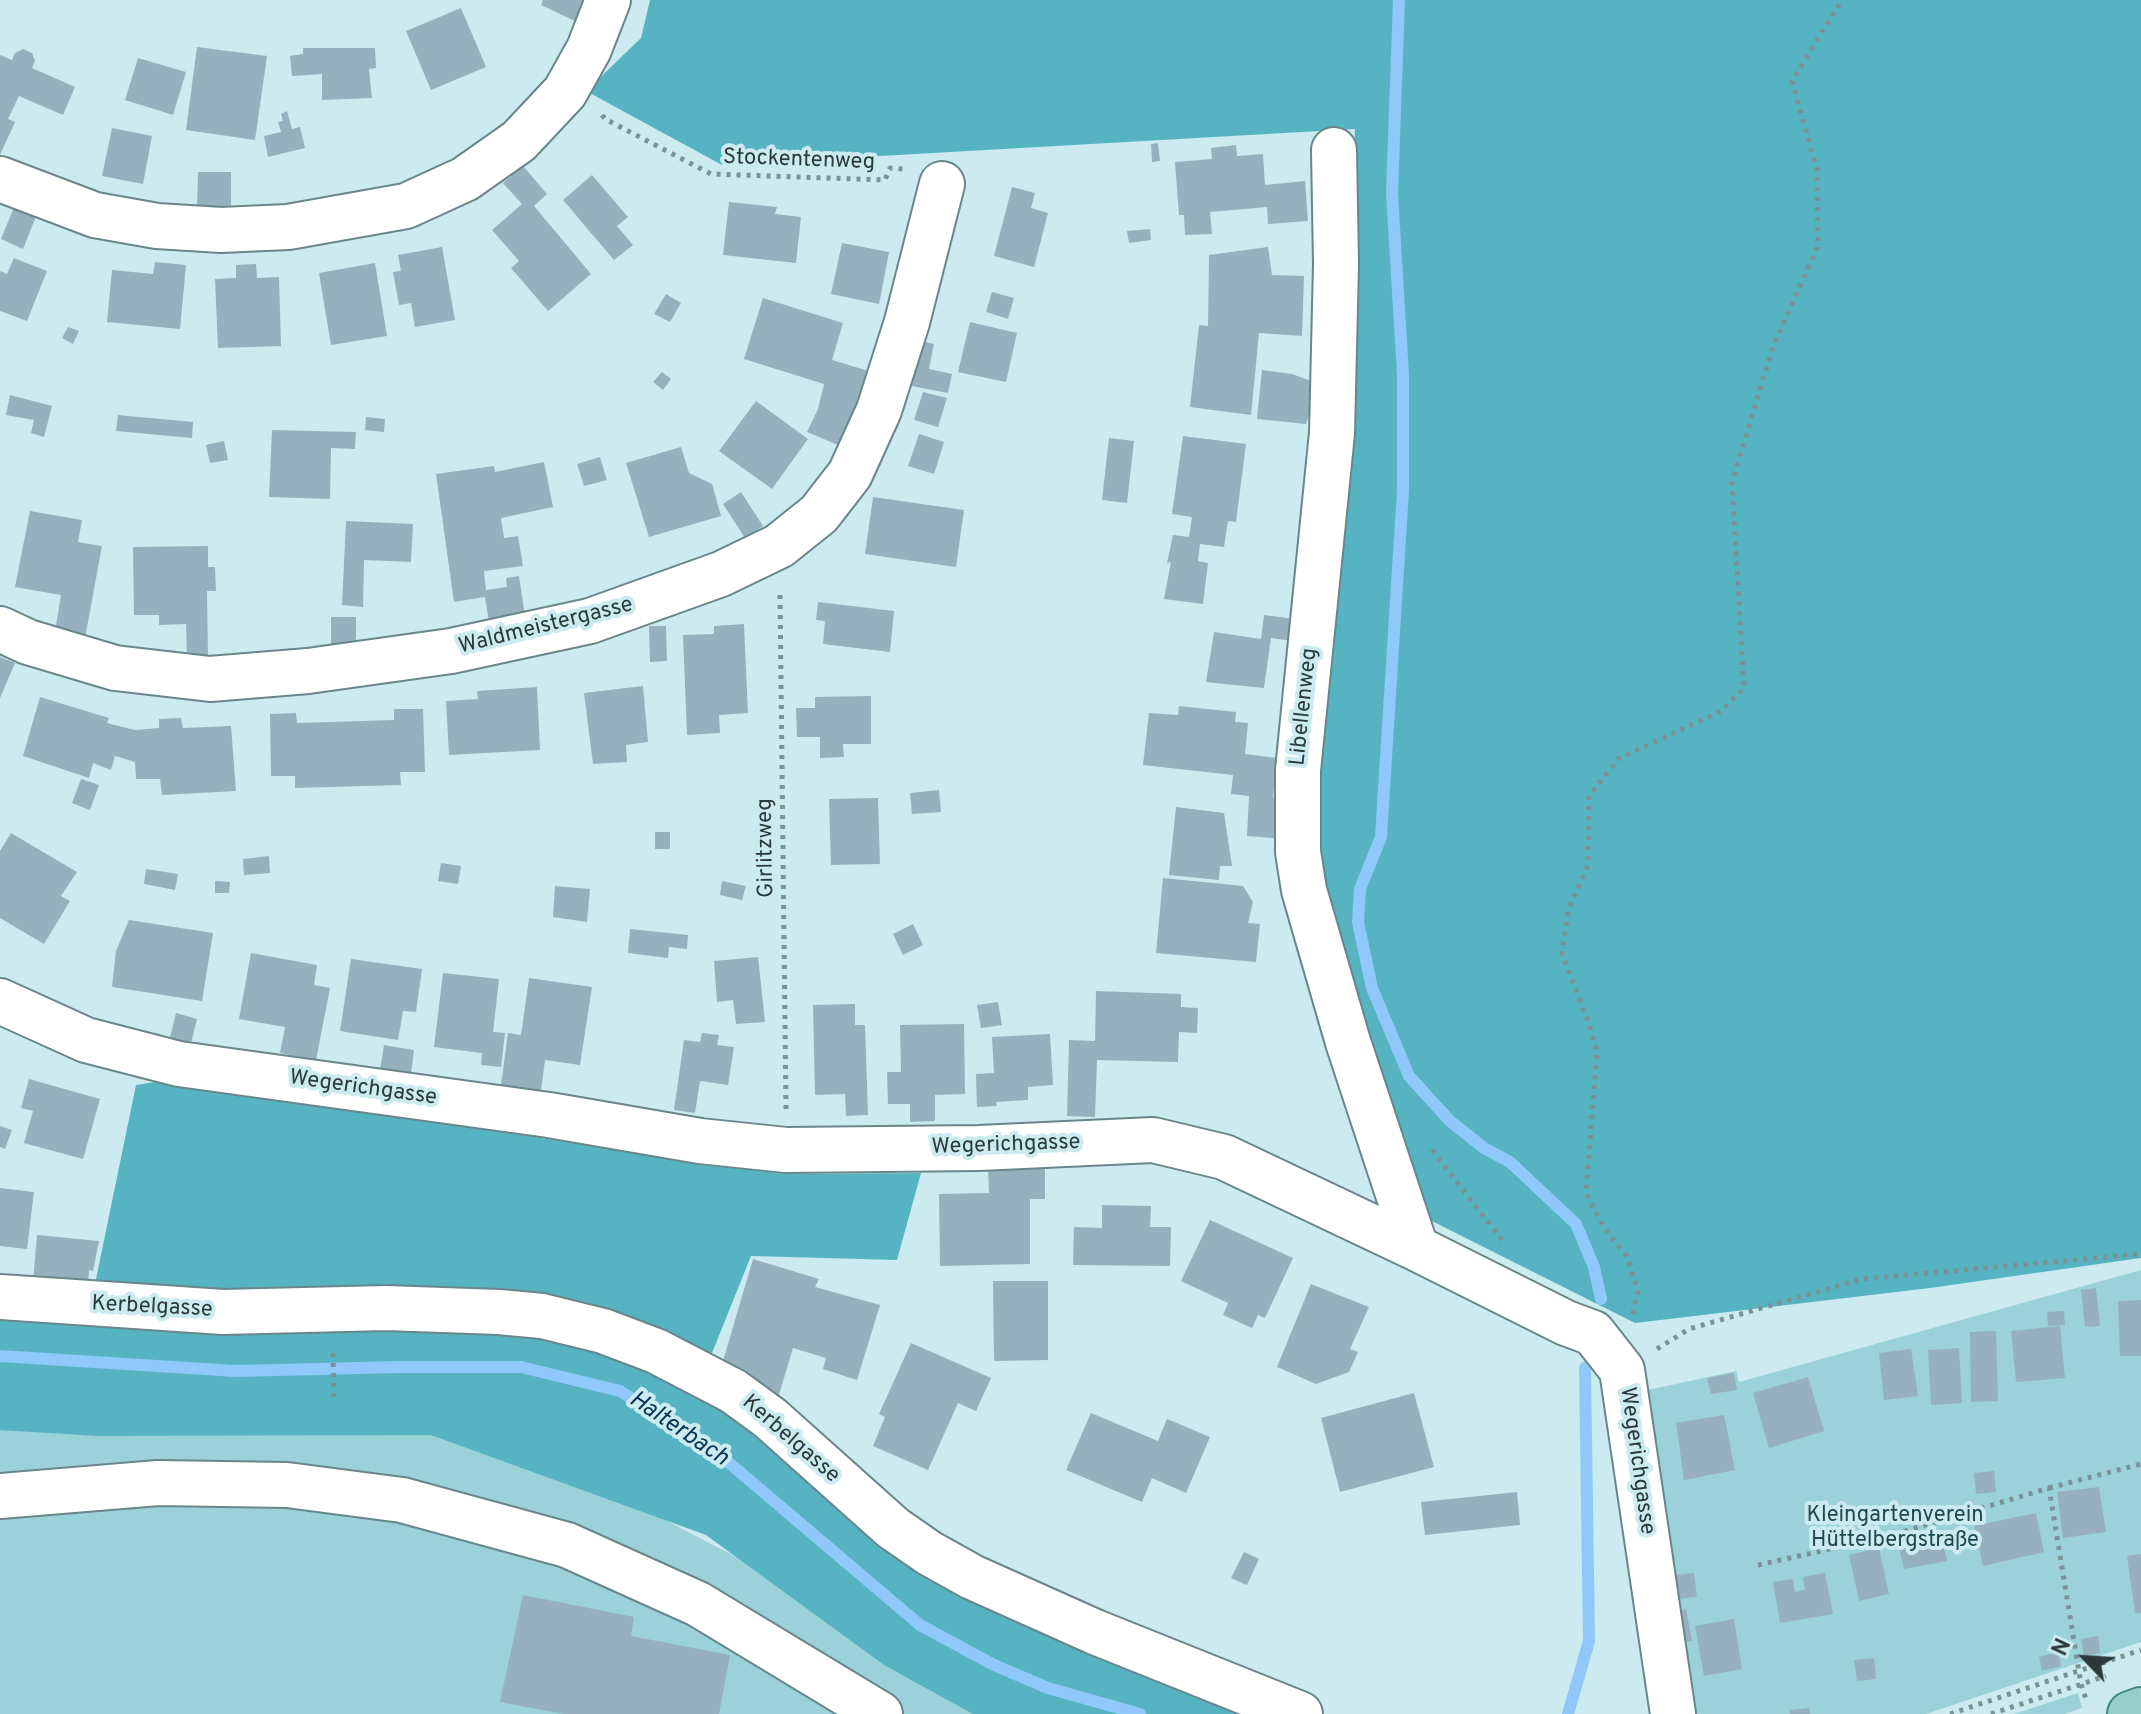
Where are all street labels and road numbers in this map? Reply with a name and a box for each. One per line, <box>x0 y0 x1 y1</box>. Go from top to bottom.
street label: Stockentenweg <box>722 145 876 177</box>
street label: Waldmeistergasse <box>456 593 636 661</box>
street label: Libellenweg <box>1286 647 1324 767</box>
street label: Girlitzweg <box>753 798 781 898</box>
street label: Wegerichgasse <box>288 1066 438 1112</box>
street label: Wegerichgasse <box>931 1130 1081 1162</box>
street label: Kerbelgasse <box>91 1292 213 1324</box>
street label: Wegerichgasse <box>1613 1386 1659 1536</box>
street label: Kerbelgasse <box>736 1390 844 1490</box>

